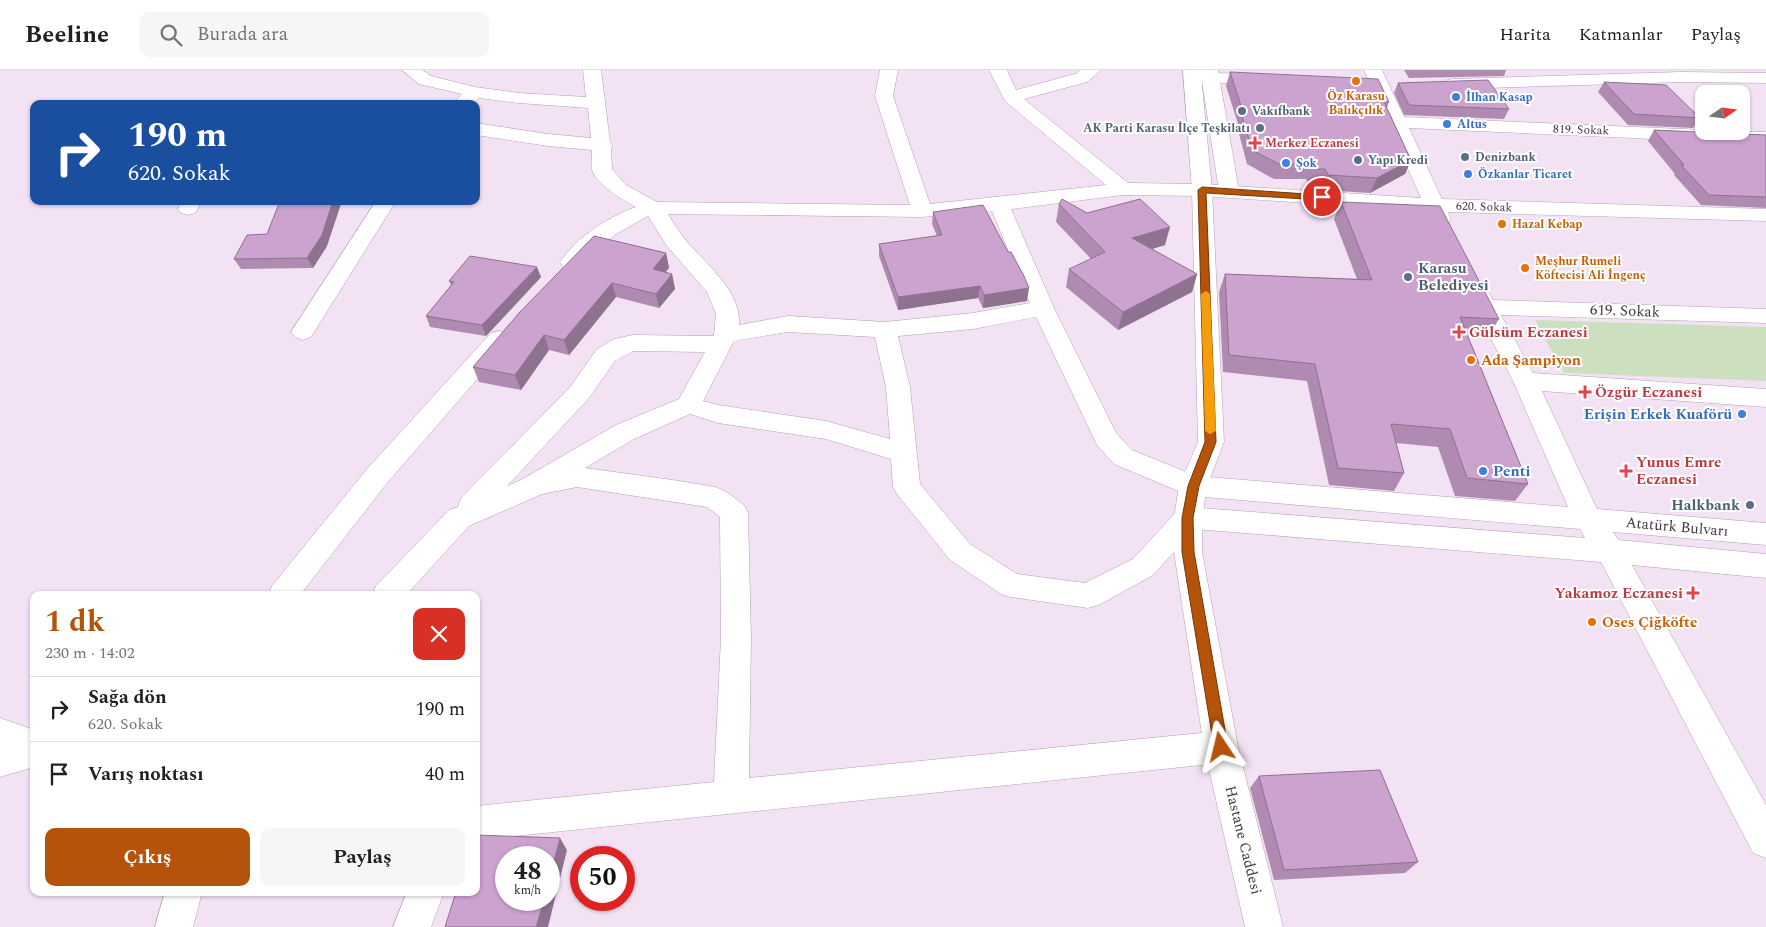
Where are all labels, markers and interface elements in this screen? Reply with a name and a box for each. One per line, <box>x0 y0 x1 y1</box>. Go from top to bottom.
search box <box>139 12 489 57</box>
text: Beeline <box>25 17 109 53</box>
text: Burada ara <box>197 20 288 49</box>
icon: search <box>157 21 185 49</box>
text: Harita <box>1499 21 1551 48</box>
text: Katmanlar <box>1579 21 1663 48</box>
text: Paylaş <box>1691 21 1741 48</box>
marker: Öz Karasu Balıkçılık <box>1350 75 1362 87</box>
north arrow <box>1695 85 1750 140</box>
map controls <box>1695 85 1750 140</box>
place label: Öz Karasu Balıkçılık <box>1327 87 1385 120</box>
place label: İlhan Kasap <box>1466 88 1533 107</box>
marker: İlhan Kasap <box>1450 91 1462 103</box>
place label: Vakıfbank <box>1252 102 1311 121</box>
marker: Vakıfbank <box>1236 105 1248 117</box>
text: 190 m <box>128 109 227 162</box>
place label: Altus <box>1457 115 1487 134</box>
marker: Altus <box>1441 118 1453 130</box>
place label: AK Parti Karasu İlçe Teşkilatı <box>1083 119 1250 138</box>
icon: right <box>45 120 110 185</box>
street label: 819. Sokak <box>1553 120 1610 140</box>
marker: AK Parti Karasu İlçe Teşkilatı <box>1254 122 1266 134</box>
place label: Merkez Eczanesi <box>1265 134 1359 153</box>
marker: Merkez Eczanesi <box>1249 137 1261 149</box>
place label: Denizbank <box>1475 148 1537 167</box>
place label: Yapı Kredi <box>1368 151 1428 170</box>
marker: Denizbank <box>1459 151 1471 163</box>
place label: Şok <box>1296 154 1318 173</box>
marker: Yapı Kredi <box>1352 154 1364 166</box>
text: 620. Sokak <box>128 157 231 190</box>
marker: Şok <box>1280 157 1292 169</box>
place label: Özkanlar Ticaret <box>1478 165 1573 184</box>
marker: Özkanlar Ticaret <box>1462 168 1474 180</box>
pin <box>1301 176 1343 218</box>
icon: arrive <box>1308 183 1336 211</box>
street label: 620. Sokak <box>1456 197 1513 217</box>
place label: Hazal Kebap <box>1512 215 1582 234</box>
marker: Hazal Kebap <box>1496 218 1508 230</box>
place label: Meşhur Rumeli Köftecisi Ali İngenç <box>1535 252 1646 285</box>
place label: Karasu Belediyesi <box>1418 257 1489 297</box>
marker: Meşhur Rumeli Köftecisi Ali İngenç <box>1519 262 1531 274</box>
marker: Karasu Belediyesi <box>1402 271 1414 283</box>
street label: 619. Sokak <box>1590 298 1660 324</box>
place label: Gülsüm Eczanesi <box>1469 321 1588 344</box>
marker: Gülsüm Eczanesi <box>1453 326 1465 338</box>
place label: Ada Şampiyon <box>1481 349 1581 372</box>
marker: Ada Şampiyon <box>1465 354 1477 366</box>
place label: Özgür Eczanesi <box>1595 381 1702 404</box>
marker: Özgür Eczanesi <box>1579 386 1591 398</box>
place label: Erişin Erkek Kuaförü <box>1584 403 1732 426</box>
marker: Erişin Erkek Kuaförü <box>1736 408 1748 420</box>
place label: Yunus Emre Eczanesi <box>1636 451 1721 491</box>
place label: Penti <box>1493 460 1531 483</box>
marker: Penti <box>1477 465 1489 477</box>
marker: Yunus Emre Eczanesi <box>1620 465 1632 477</box>
place label: Halkbank <box>1671 494 1740 517</box>
marker: Halkbank <box>1744 499 1756 511</box>
street label: Atatürk Bulvarı <box>1625 511 1729 543</box>
place label: Yakamoz Eczanesi <box>1555 582 1683 605</box>
marker: Yakamoz Eczanesi <box>1687 587 1699 599</box>
text: 1 dk <box>45 599 105 645</box>
button: close <box>413 608 465 660</box>
place label: Oses Çiğköfte <box>1602 611 1697 634</box>
marker: Oses Çiğköfte <box>1586 616 1598 628</box>
text: 230 m · 14:02 <box>45 641 135 665</box>
text: Sağa dön <box>88 683 167 712</box>
icon: right <box>45 695 73 723</box>
text: 190 m <box>415 695 465 724</box>
text: 620. Sokak <box>88 712 163 736</box>
position arrow <box>1194 720 1246 772</box>
icon: arrive <box>45 760 73 788</box>
text: Varış noktası <box>88 760 204 789</box>
text: 40 m <box>425 760 465 789</box>
street label: Hastane Caddesi <box>1218 783 1268 897</box>
button: Çıkış <box>45 828 250 886</box>
button: Paylaş <box>260 828 465 886</box>
speed limit sign: 50 <box>570 846 635 911</box>
text: 48 <box>513 853 542 891</box>
text: km/h <box>514 881 541 900</box>

